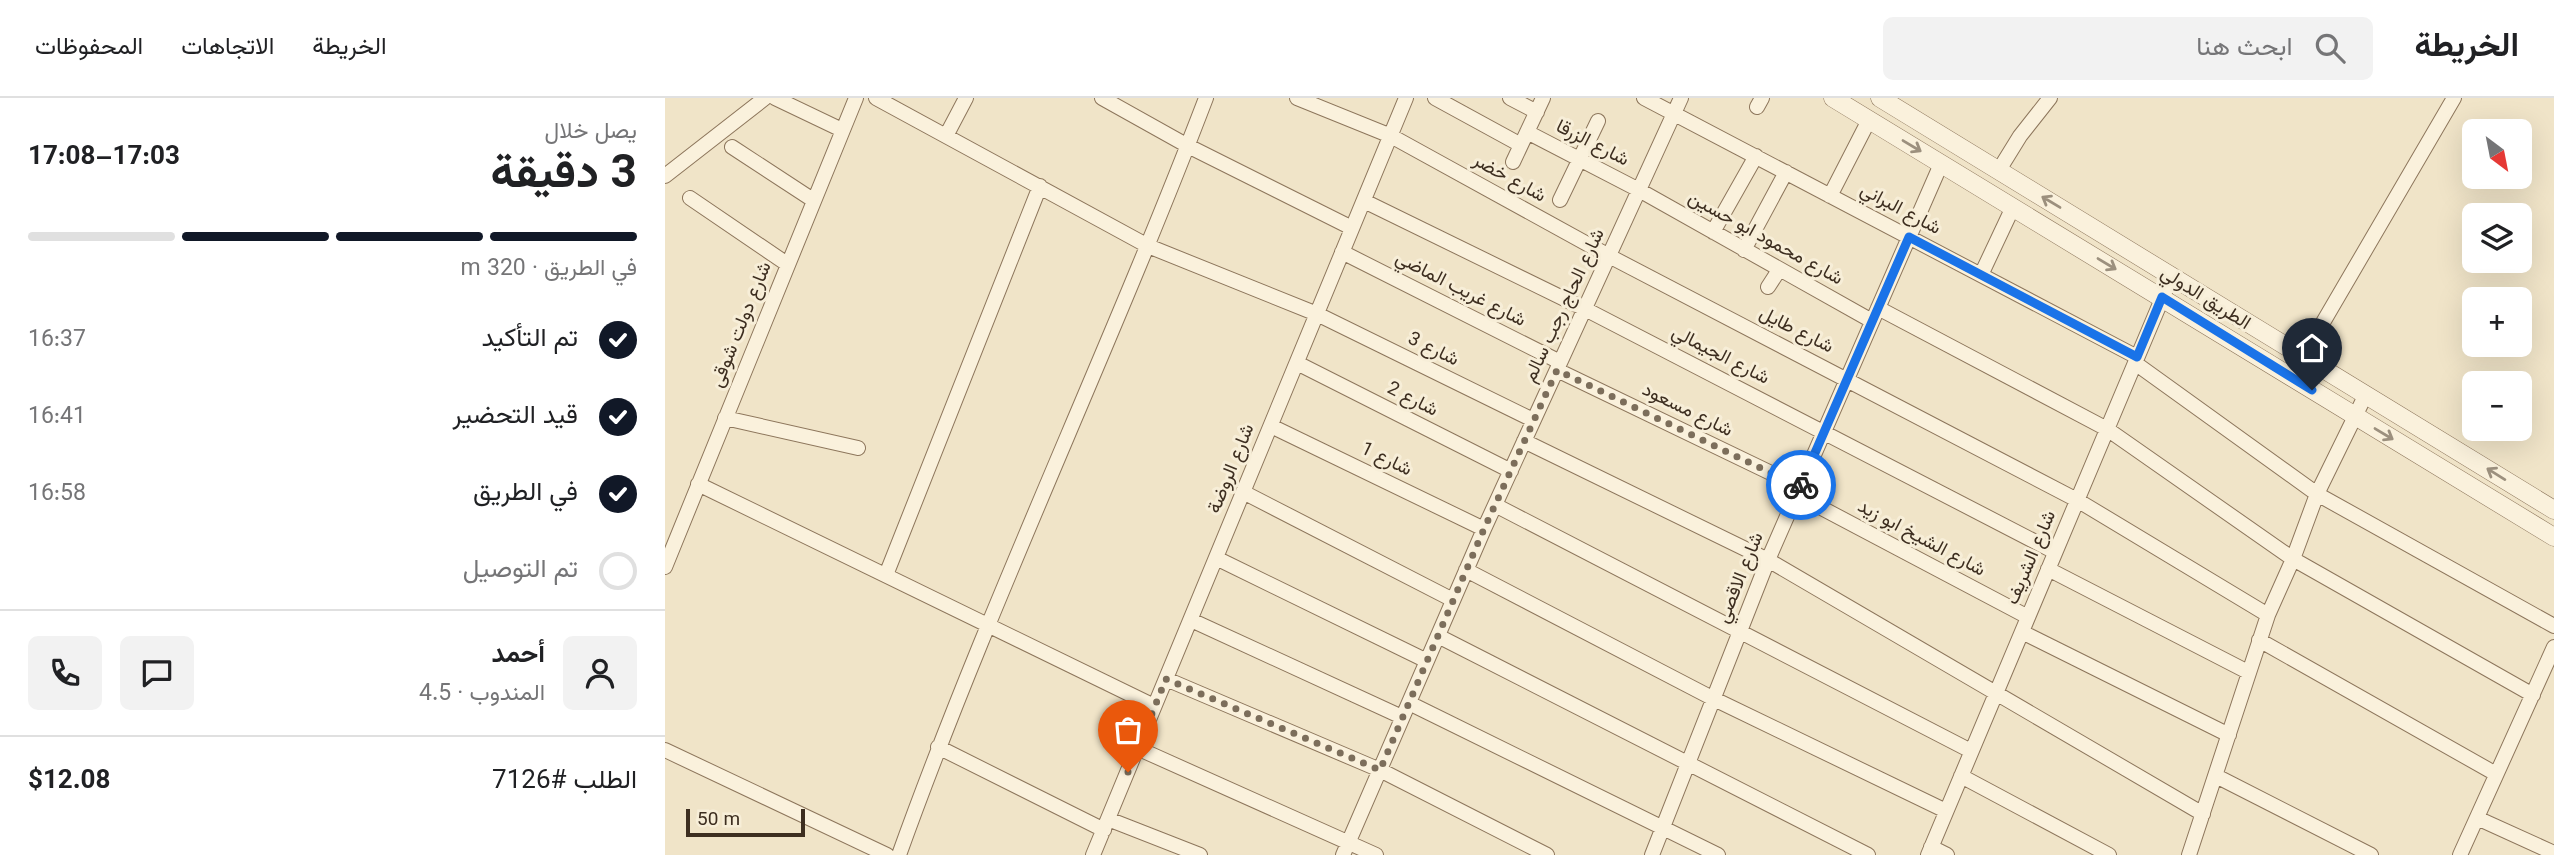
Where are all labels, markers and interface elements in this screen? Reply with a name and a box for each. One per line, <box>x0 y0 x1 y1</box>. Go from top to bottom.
search box <box>1883 17 2373 80</box>
text: الخريطة <box>2415 22 2519 74</box>
text: ابحث هنا <box>2196 28 2293 69</box>
text: المحفوظات <box>35 29 143 67</box>
text: الاتجاهات <box>181 29 274 67</box>
text: الخريطة <box>312 29 387 67</box>
icon: search <box>2311 29 2349 67</box>
street label: شارع الزرقا <box>1550 113 1634 175</box>
text: يصل خلال <box>544 114 637 150</box>
north arrow <box>2462 119 2532 189</box>
map controls <box>2462 119 2532 441</box>
text: 17:03–17:08 <box>28 137 180 178</box>
one-way arrow <box>1902 139 1922 153</box>
text: 3 دقيقة <box>491 140 637 212</box>
street label: شارع خضر <box>1466 147 1551 211</box>
street label: شارع البراني <box>1854 177 1946 243</box>
street label: شارع محمود ابو حسين <box>1682 184 1848 294</box>
one-way arrow <box>2042 195 2062 209</box>
button: layers <box>2462 203 2532 273</box>
street label: شارع الحاج رجب سالم <box>1517 224 1613 388</box>
street label: شارع غريب الماضي <box>1390 245 1530 335</box>
text: في الطريق · 320 m <box>461 251 637 287</box>
one-way arrow <box>2097 256 2116 271</box>
street label: شارع دولت شوقى <box>704 258 780 392</box>
street label: الطريق الدولي <box>2154 260 2256 338</box>
button: + <box>2462 287 2532 357</box>
street label: شارع طايل <box>1754 300 1838 362</box>
pin <box>2282 318 2342 390</box>
text: تم التأكيد <box>481 319 578 360</box>
street label: شارع الجيمالي <box>1666 319 1774 393</box>
icon: check <box>599 321 637 359</box>
text: 16:37 <box>28 322 86 358</box>
street label: شارع 3 <box>1402 325 1464 375</box>
icon: home <box>2293 329 2331 367</box>
button: − <box>2462 371 2532 441</box>
street label: شارع 2 <box>1381 375 1443 425</box>
street label: شارع مسعود <box>1637 377 1737 445</box>
text: قيد التحضير <box>453 396 578 437</box>
icon: check <box>599 398 637 436</box>
text: 16:41 <box>28 399 86 435</box>
street label: شارع الروضة <box>1201 420 1263 518</box>
one-way arrow <box>2374 428 2394 442</box>
street label: شارع 1 <box>1355 435 1417 485</box>
courier <box>1766 450 1836 520</box>
icon: bike <box>1782 466 1820 504</box>
one-way arrow <box>2487 467 2506 482</box>
text: في الطريق <box>473 473 578 514</box>
icon: check <box>599 475 637 513</box>
text: 16:58 <box>28 476 86 512</box>
street label: شارع الشيخ ابو زيد <box>1852 493 1990 585</box>
street label: شارع الشريف <box>1999 506 2065 610</box>
street label: شارع الاقصي <box>1710 528 1772 628</box>
text: تم التوصيل <box>463 550 578 591</box>
text: أحمد <box>492 635 545 676</box>
button: phone <box>28 636 102 710</box>
button: chat <box>120 636 194 710</box>
button: person <box>563 636 637 710</box>
text: المندوب · 4.5 <box>419 676 545 712</box>
pin <box>1098 700 1158 772</box>
icon: bag <box>1109 711 1147 749</box>
text: $12.08 <box>28 761 110 802</box>
text: الطلب #7126 <box>492 761 637 802</box>
scale bar <box>686 806 805 838</box>
text: 50 m <box>697 806 740 835</box>

